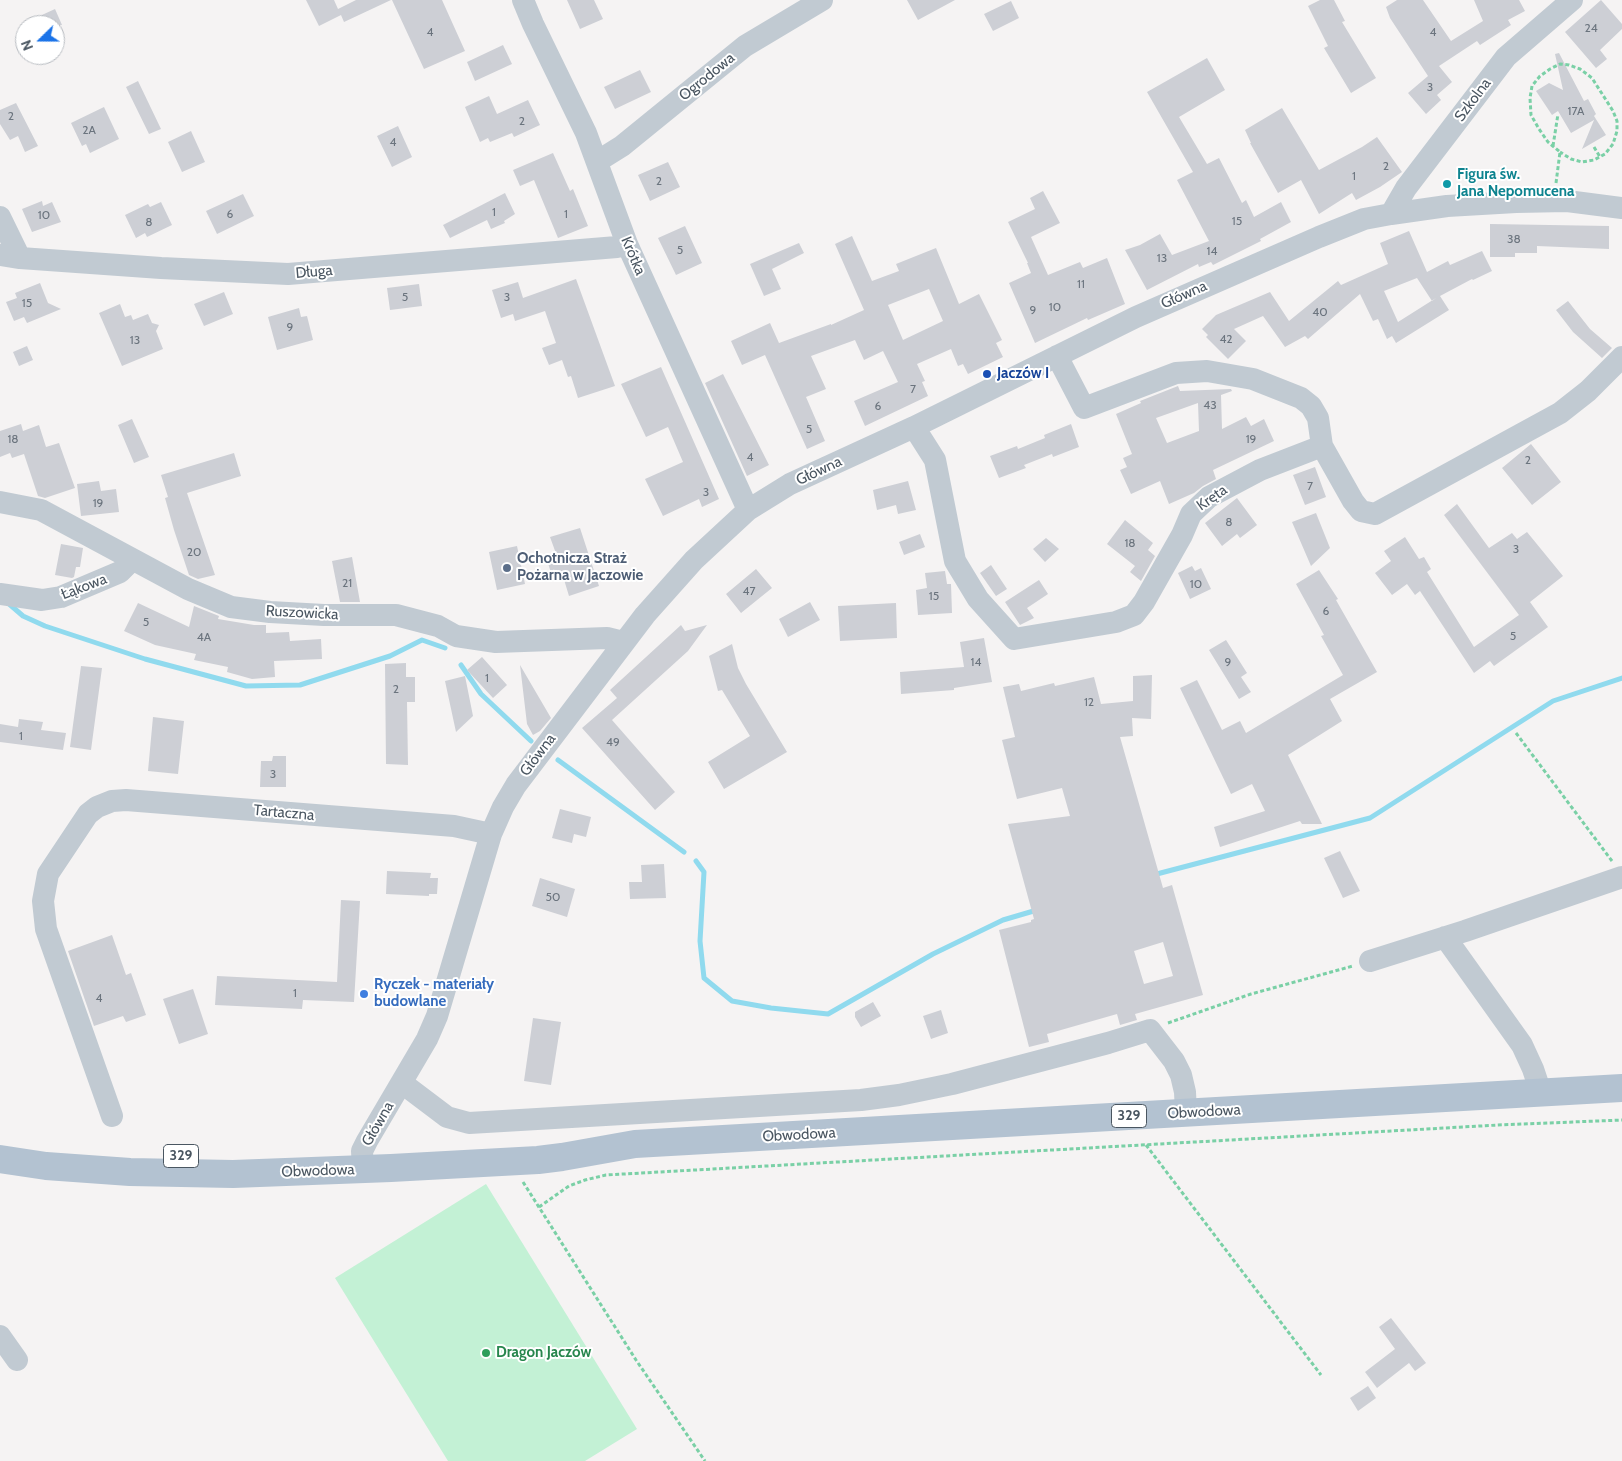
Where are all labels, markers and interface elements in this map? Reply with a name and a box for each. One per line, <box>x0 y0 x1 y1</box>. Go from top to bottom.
north arrow <box>15 15 65 65</box>
house number: 24 <box>1584 21 1598 35</box>
house number: 4 <box>427 25 433 39</box>
house number: 4 <box>1430 25 1436 39</box>
text: N <box>17 37 37 53</box>
street label: Ogrodowa <box>676 49 738 105</box>
street label: Szkolna <box>1451 75 1495 125</box>
house number: 3 <box>1427 80 1433 94</box>
house number: 17A <box>1568 104 1584 118</box>
house number: 2 <box>8 109 14 123</box>
house number: 2 <box>519 114 525 128</box>
house number: 2A <box>82 123 96 137</box>
house number: 4 <box>390 135 396 149</box>
house number: 2 <box>1383 159 1389 173</box>
place label: Figura św. Jana Nepomucena <box>1457 166 1574 201</box>
house number: 1 <box>1352 169 1356 183</box>
house number: 2 <box>656 174 662 188</box>
marker: Figura św. Jana Nepomucena <box>1441 178 1453 190</box>
house number: 1 <box>492 205 496 219</box>
house number: 6 <box>227 207 233 221</box>
house number: 1 <box>564 207 568 221</box>
house number: 10 <box>38 208 50 222</box>
house number: 15 <box>1232 214 1242 228</box>
house number: 8 <box>145 215 153 229</box>
house number: 38 <box>1507 232 1521 246</box>
street label: Krótka <box>617 234 649 278</box>
house number: 5 <box>677 243 683 257</box>
house number: 14 <box>1207 244 1217 258</box>
house number: 13 <box>1157 251 1167 265</box>
street label: Długa <box>295 261 333 283</box>
house number: 11 <box>1077 277 1085 291</box>
street label: Główna <box>1158 277 1210 313</box>
house number: 5 <box>402 290 408 304</box>
house number: 3 <box>504 290 510 304</box>
house number: 15 <box>22 296 32 310</box>
house number: 10 <box>1049 300 1061 314</box>
house number: 9 <box>1030 303 1036 317</box>
house number: 40 <box>1312 305 1328 319</box>
house number: 9 <box>287 320 293 334</box>
house number: 42 <box>1219 332 1233 346</box>
house number: 13 <box>130 333 140 347</box>
place label: Jaczów I <box>997 365 1049 383</box>
marker: Jaczów I <box>981 368 993 380</box>
house number: 7 <box>910 382 916 396</box>
house number: 43 <box>1203 398 1217 412</box>
house number: 6 <box>875 399 881 413</box>
house number: 5 <box>806 422 812 436</box>
house number: 18 <box>7 432 19 446</box>
house number: 19 <box>1246 432 1256 446</box>
house number: 4 <box>747 450 753 464</box>
street label: Główna <box>793 453 845 489</box>
house number: 2 <box>1525 453 1531 467</box>
house number: 7 <box>1307 479 1313 493</box>
street label: Kręta <box>1193 481 1231 515</box>
house number: 3 <box>703 485 709 499</box>
house number: 19 <box>93 496 103 510</box>
house number: 8 <box>1225 515 1233 529</box>
house number: 18 <box>1124 536 1136 550</box>
house number: 3 <box>1513 542 1519 556</box>
house number: 20 <box>187 545 201 559</box>
place label: Ochotnicza Straż Pożarna w Jaczowie <box>517 550 643 585</box>
marker: Ochotnicza Straż Pożarna w Jaczowie <box>501 562 513 574</box>
street label: Łąkowa <box>59 570 109 604</box>
house number: 21 <box>342 576 352 590</box>
house number: 10 <box>1190 577 1202 591</box>
house number: 47 <box>743 584 755 598</box>
house number: 15 <box>929 589 939 603</box>
street label: Ruszowicka <box>265 602 339 624</box>
house number: 6 <box>1323 604 1329 618</box>
house number: 5 <box>143 615 149 629</box>
house number: 5 <box>1510 629 1516 643</box>
house number: 4A <box>197 630 211 644</box>
house number: 14 <box>971 655 981 669</box>
house number: 9 <box>1225 655 1231 669</box>
house number: 1 <box>485 671 489 685</box>
house number: 2 <box>393 682 399 696</box>
house number: 12 <box>1084 695 1094 709</box>
house number: 1 <box>19 729 23 743</box>
street label: Główna <box>516 730 560 780</box>
house number: 49 <box>606 735 620 749</box>
house number: 3 <box>270 767 276 781</box>
street label: Tartaczna <box>253 801 315 825</box>
house number: 50 <box>546 890 560 904</box>
place label: Ryczek - materiały budowlane <box>374 976 494 1011</box>
house number: 1 <box>293 986 297 1000</box>
marker: Ryczek - materiały budowlane <box>358 988 370 1000</box>
house number: 4 <box>96 991 102 1005</box>
street label: Główna <box>358 1099 398 1149</box>
street label: Obwodowa <box>1167 1101 1241 1123</box>
road number: 329 <box>1112 1104 1146 1128</box>
street label: Obwodowa <box>762 1124 836 1146</box>
road number: 329 <box>164 1144 198 1168</box>
street label: Obwodowa <box>281 1161 355 1181</box>
place label: Dragon Jaczów <box>496 1344 591 1362</box>
marker: Dragon Jaczów <box>480 1347 492 1359</box>

